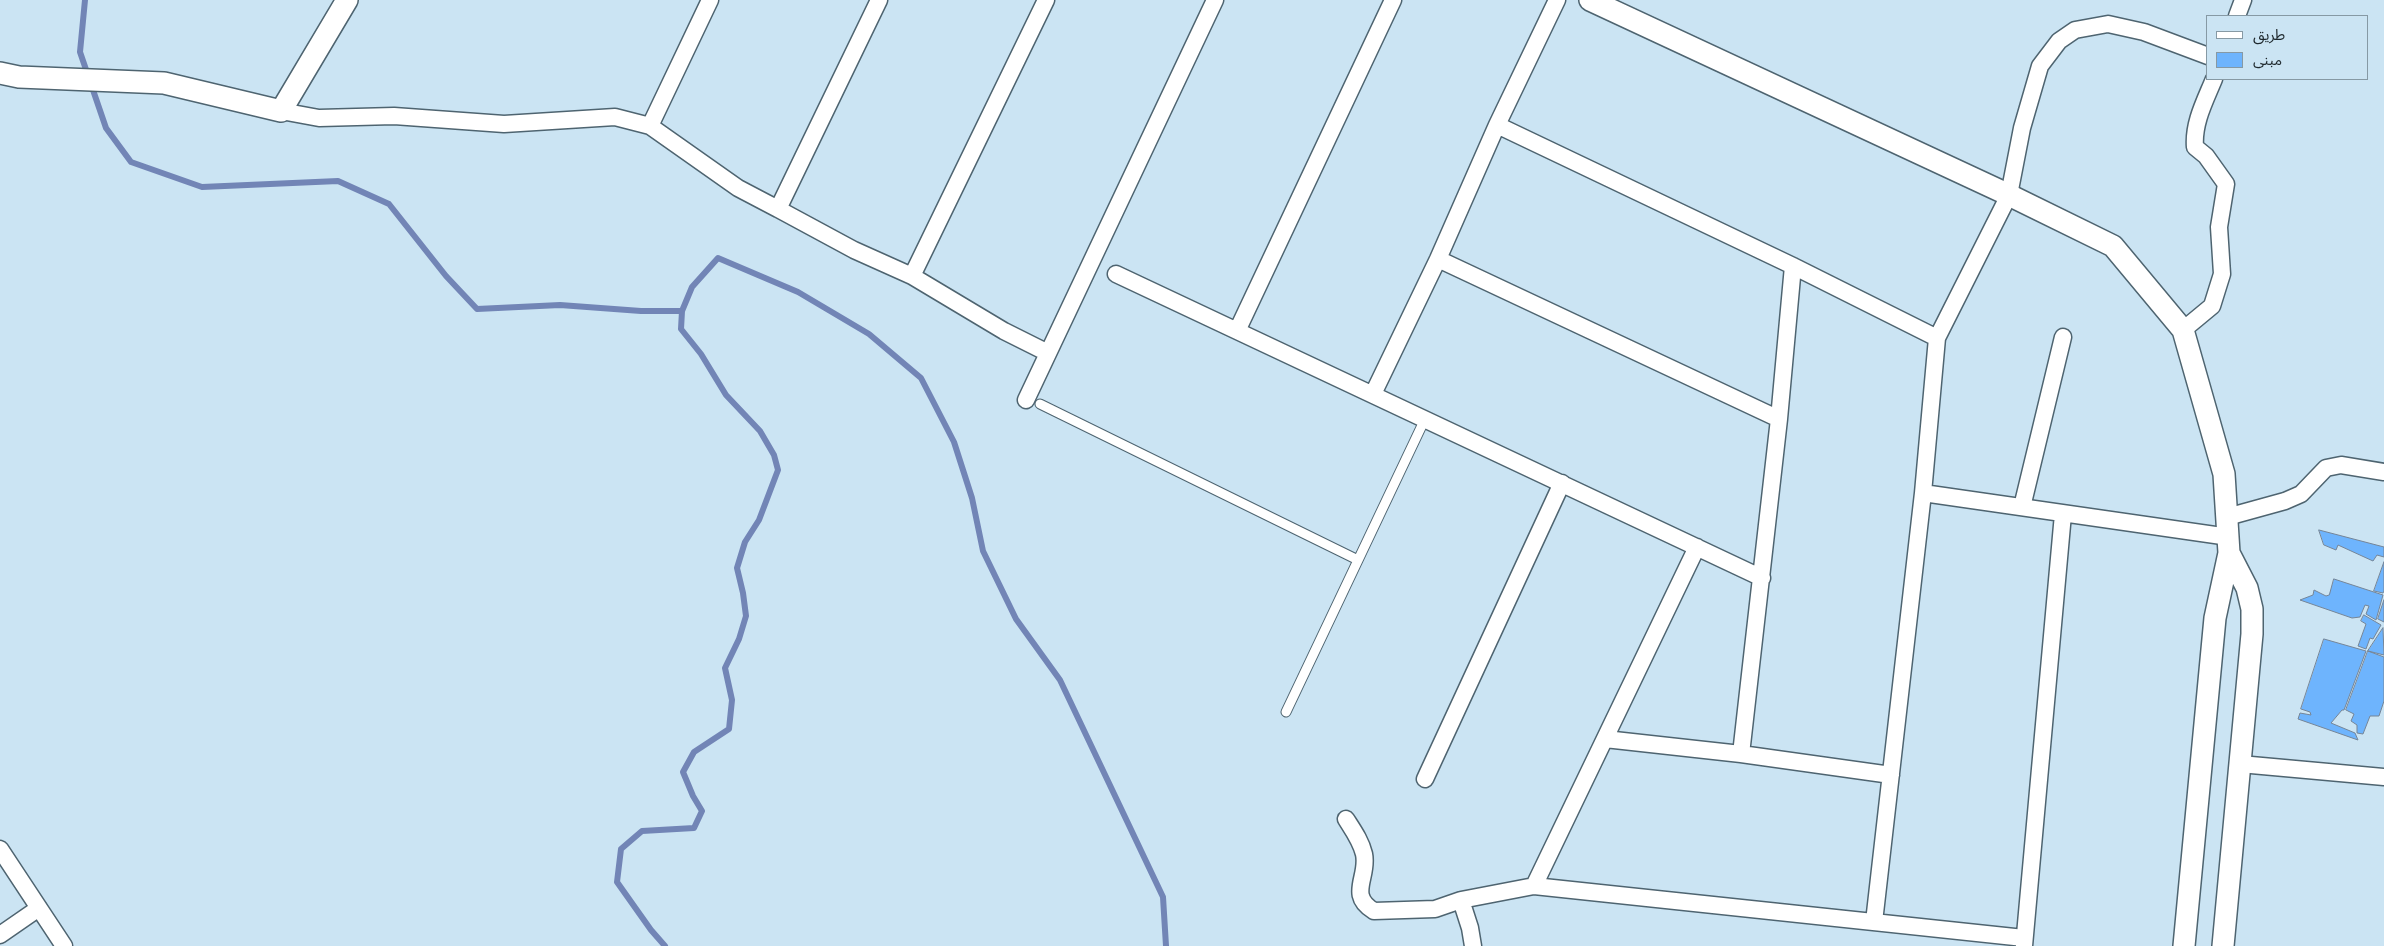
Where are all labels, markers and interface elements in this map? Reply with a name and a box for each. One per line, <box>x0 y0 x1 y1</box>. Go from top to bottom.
legend <box>2206 15 2369 80</box>
text: طريق <box>2253 25 2285 43</box>
text: مبنى <box>2253 50 2282 68</box>

